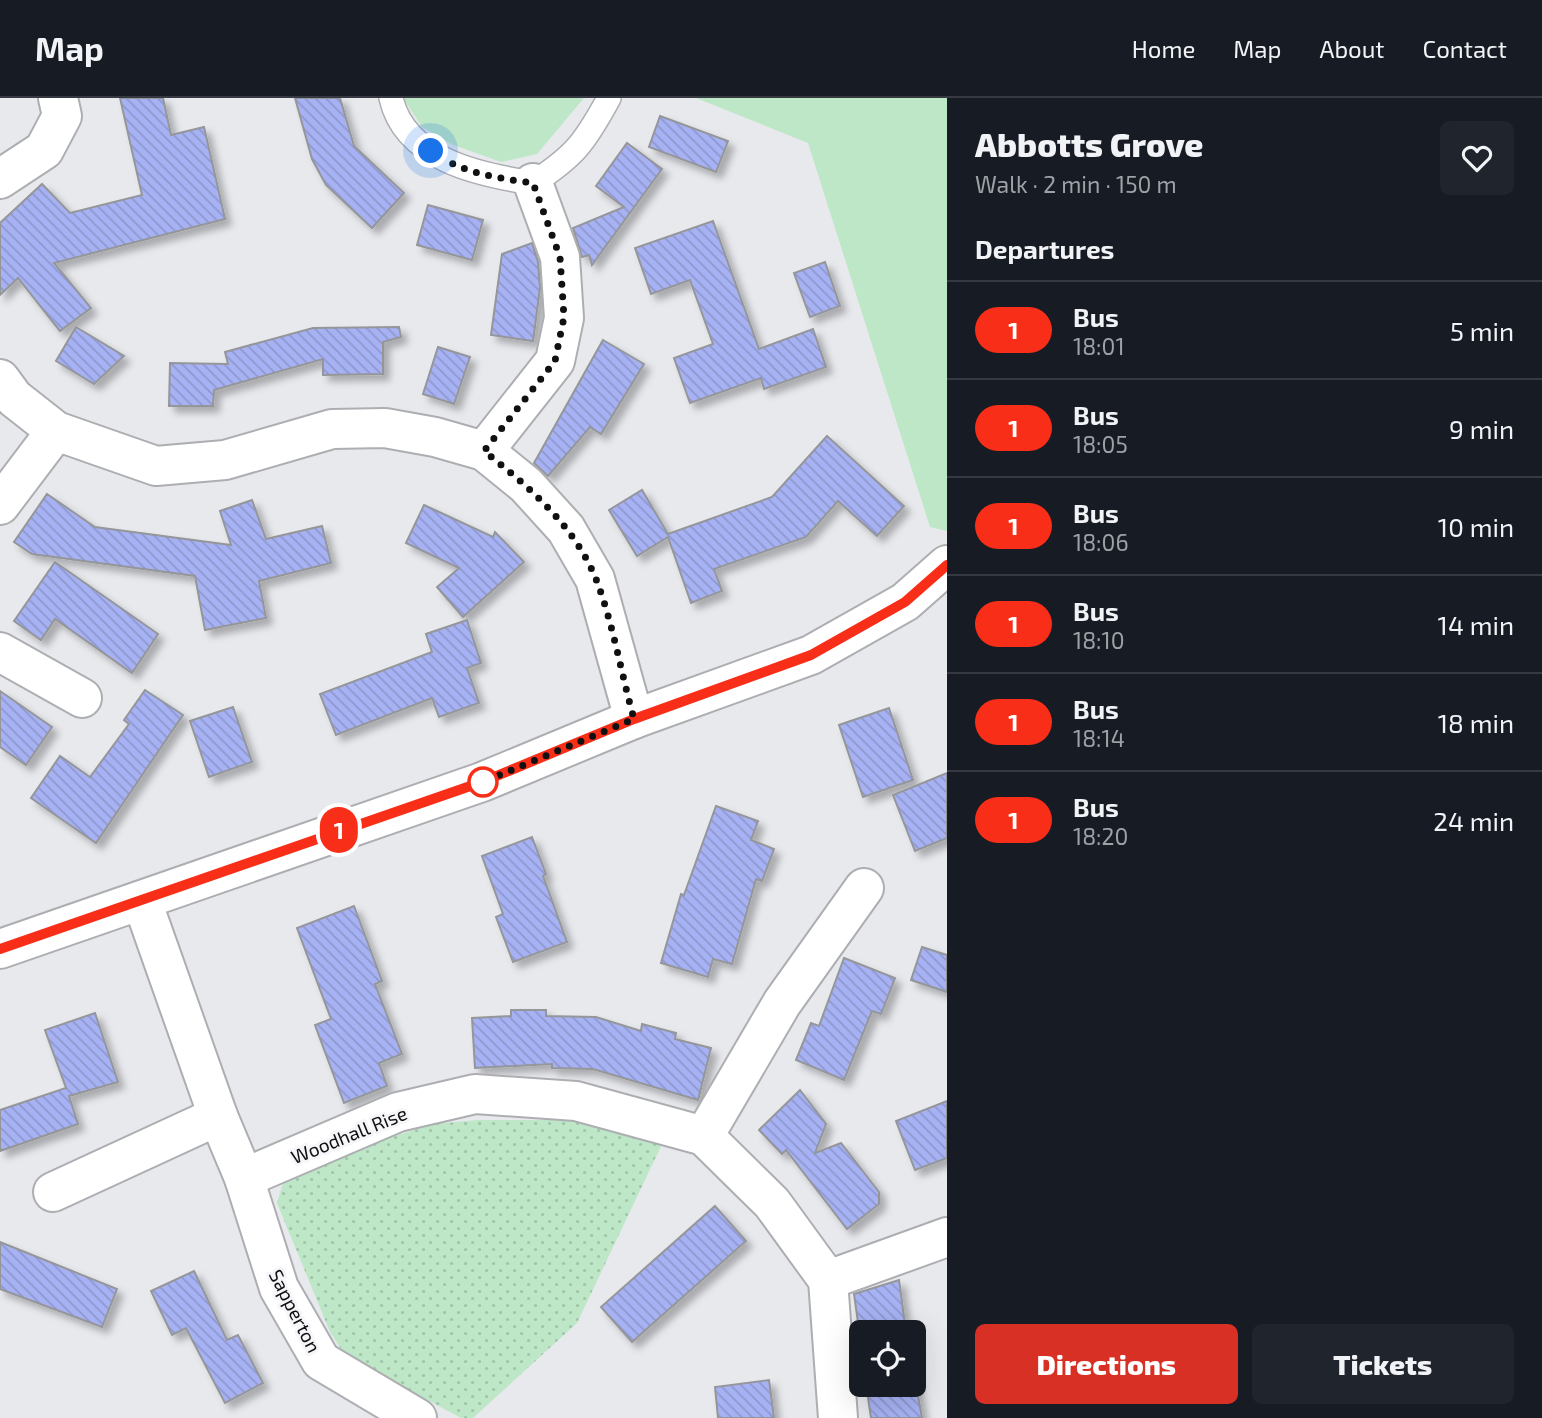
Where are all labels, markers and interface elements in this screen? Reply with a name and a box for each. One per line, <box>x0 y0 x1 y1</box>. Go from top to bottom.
text: Map <box>35 28 104 68</box>
text: Home <box>1132 34 1195 63</box>
text: Map <box>1233 34 1281 63</box>
text: About <box>1319 34 1385 63</box>
text: Contact <box>1423 34 1507 63</box>
button: heart <box>1440 121 1514 195</box>
text: Abbotts Grove <box>975 124 1203 164</box>
your location <box>413 133 448 168</box>
text: Walk · 2 min · 150 m <box>975 170 1177 198</box>
text: Departures <box>975 233 1114 264</box>
text: Bus <box>1073 301 1119 332</box>
text: 1 <box>1008 315 1019 344</box>
text: 5 min <box>1450 315 1514 346</box>
text: 18:01 <box>1073 332 1125 360</box>
text: Bus <box>1073 399 1119 430</box>
text: 1 <box>1008 413 1019 442</box>
text: 9 min <box>1449 413 1514 444</box>
text: 18:05 <box>1073 430 1128 458</box>
text: Bus <box>1073 497 1119 528</box>
text: 1 <box>1008 511 1019 540</box>
text: 10 min <box>1438 511 1514 542</box>
text: 18:06 <box>1073 528 1129 556</box>
text: Bus <box>1073 595 1119 626</box>
text: 1 <box>1008 609 1019 638</box>
text: 14 min <box>1438 609 1514 640</box>
text: 18:10 <box>1073 626 1125 654</box>
text: Bus <box>1073 693 1119 724</box>
text: 1 <box>1008 707 1019 736</box>
text: 18 min <box>1438 707 1514 738</box>
text: 18:14 <box>1073 724 1125 752</box>
unlabelled marker <box>468 767 498 797</box>
text: Bus <box>1073 791 1119 822</box>
text: 1 <box>1008 805 1019 834</box>
text: 24 min <box>1433 805 1514 836</box>
line badge: 1 <box>316 807 362 853</box>
text: 1 <box>334 815 344 844</box>
text: 18:20 <box>1073 822 1128 850</box>
street label: Woodhall Rise <box>287 1101 410 1168</box>
street label: Sapperton <box>265 1265 326 1356</box>
map controls <box>849 1320 926 1397</box>
button: locate <box>849 1320 926 1397</box>
button: Directions <box>975 1324 1238 1404</box>
button: Tickets <box>1252 1324 1514 1404</box>

